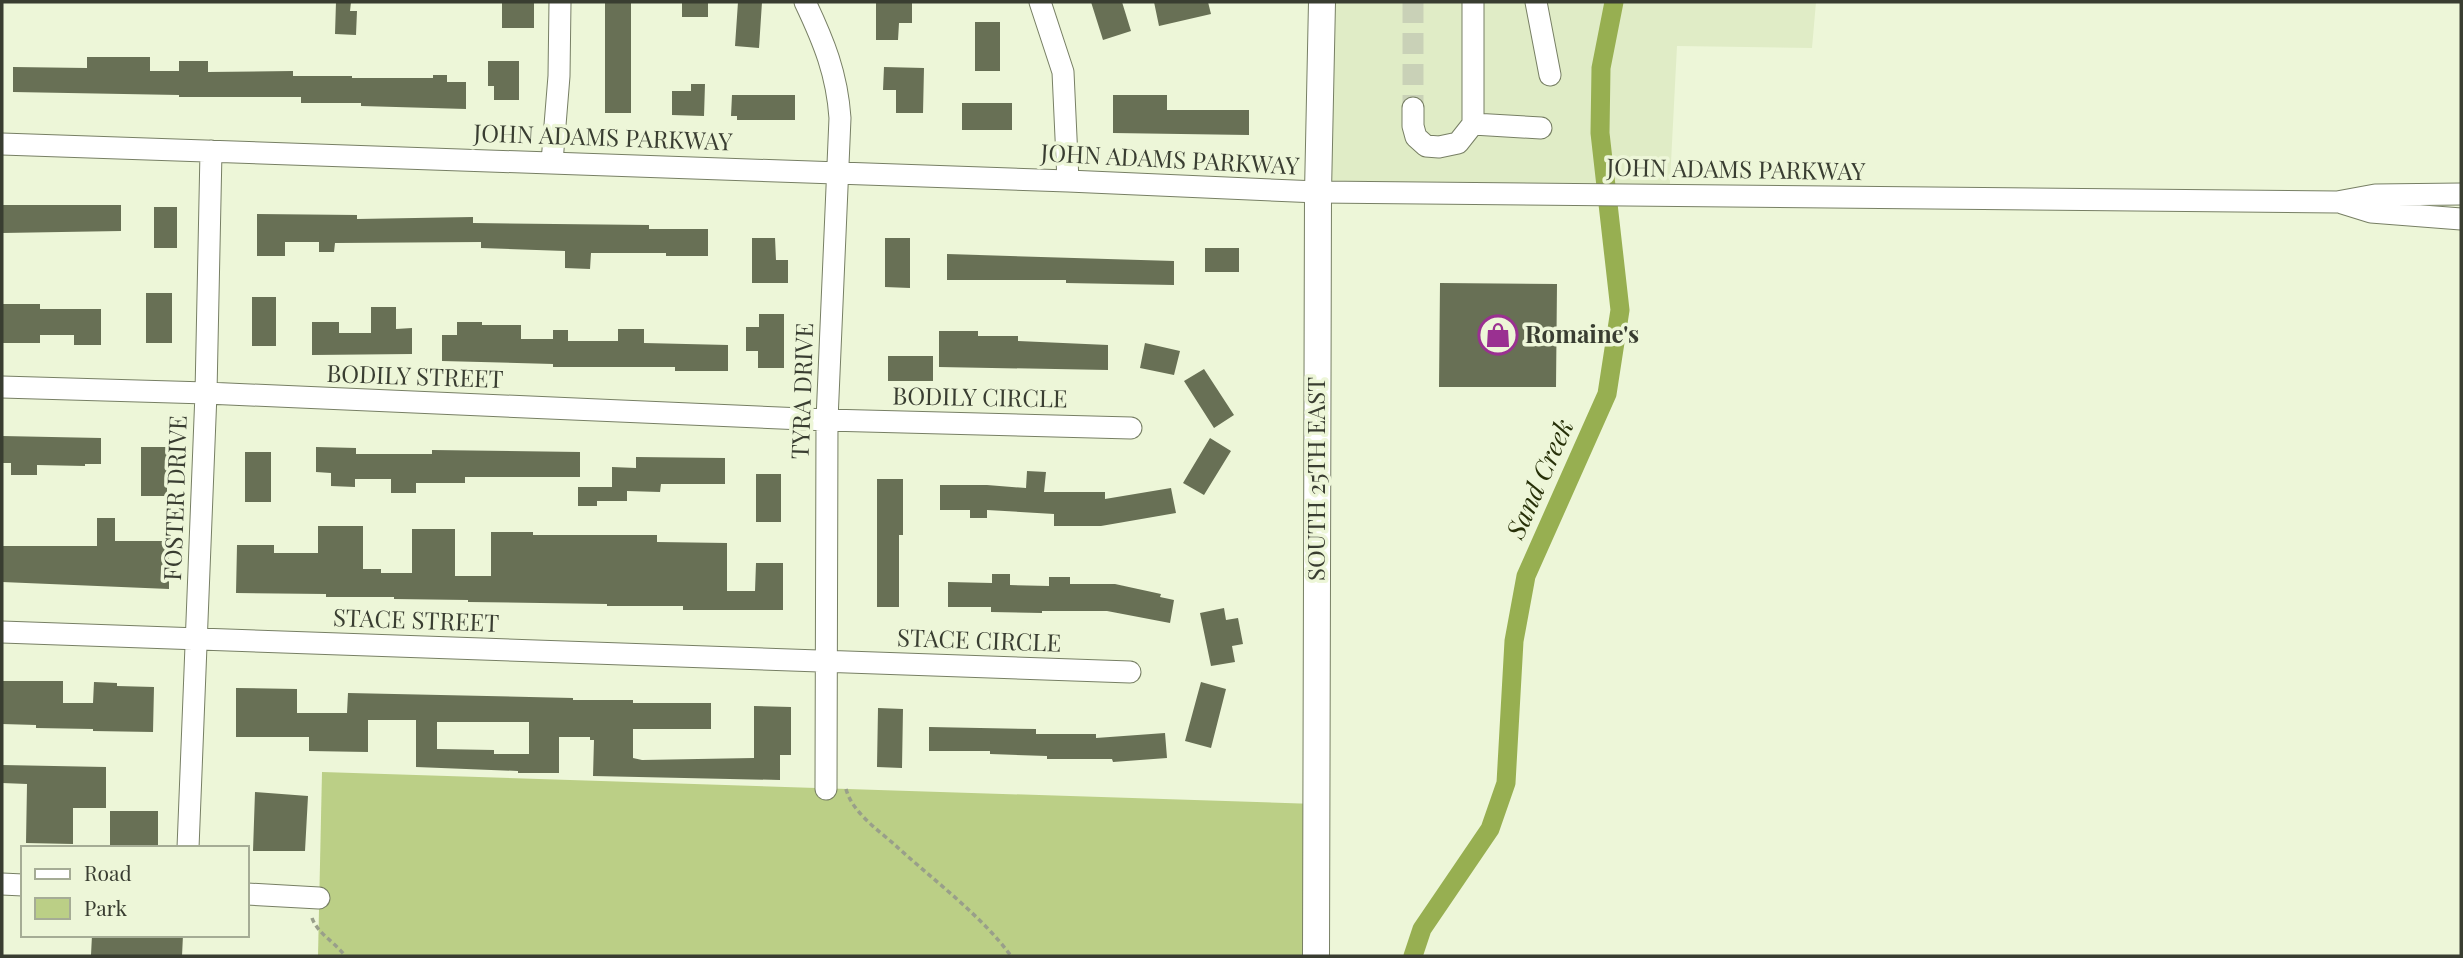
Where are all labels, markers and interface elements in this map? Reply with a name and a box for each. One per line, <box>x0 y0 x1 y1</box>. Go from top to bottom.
street label: JOHN ADAMS PARKWAY <box>472 115 734 157</box>
street label: JOHN ADAMS PARKWAY <box>1039 135 1301 181</box>
street label: JOHN ADAMS PARKWAY <box>1605 150 1867 186</box>
shop icon: Romaine's <box>1477 314 1519 356</box>
place label: Romaine's <box>1525 317 1639 349</box>
street label: TYRA DRIVE <box>783 322 819 460</box>
street label: BODILY STREET <box>326 356 504 394</box>
street label: SOUTH 25TH EAST <box>1299 377 1331 581</box>
street label: BODILY CIRCLE <box>892 378 1068 414</box>
water label: Sand Creek <box>1496 413 1581 545</box>
street label: FOSTER DRIVE <box>155 415 193 581</box>
street label: STACE STREET <box>332 600 500 638</box>
street label: STACE CIRCLE <box>896 620 1062 658</box>
legend <box>21 846 248 937</box>
text: Road <box>84 858 132 886</box>
text: Park <box>84 893 128 921</box>

